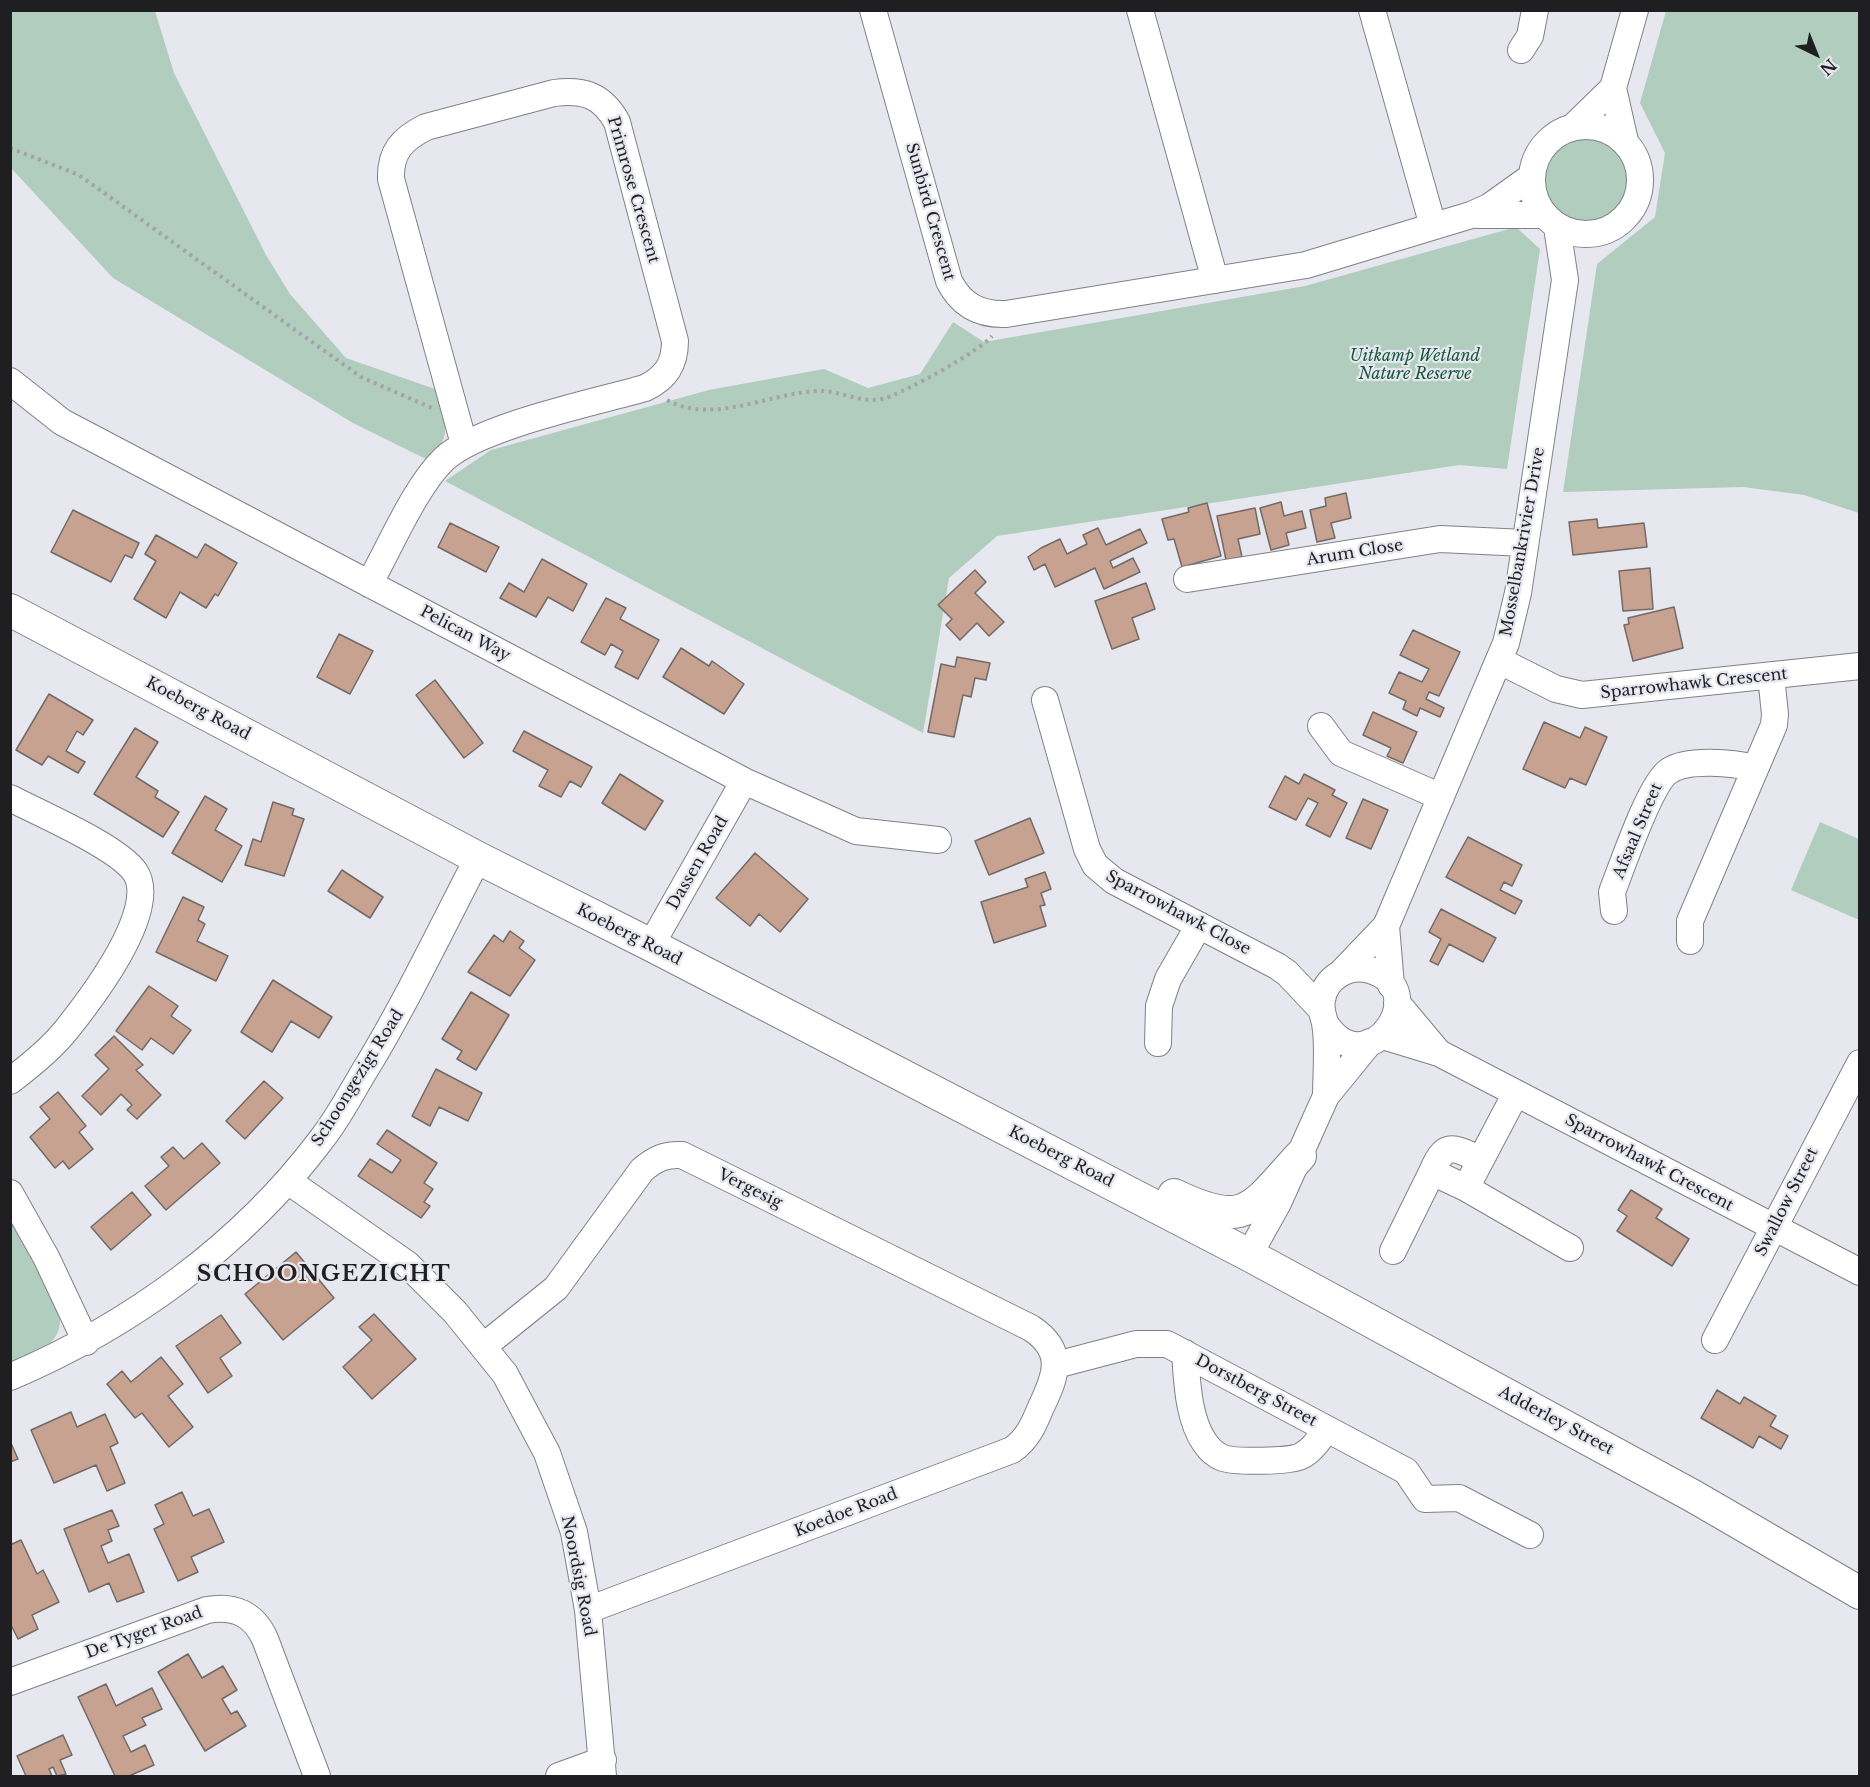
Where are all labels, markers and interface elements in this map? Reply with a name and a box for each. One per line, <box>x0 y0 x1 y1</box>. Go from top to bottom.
north arrow <box>1786 24 1846 84</box>
text: N <box>1816 55 1841 80</box>
street label: Primrose Crescent <box>603 114 663 266</box>
street label: Sunbird Crescent <box>901 141 959 283</box>
park label: Uitkamp Wetland Nature Reserve <box>1350 346 1480 384</box>
street label: Mosselbankrivier Drive <box>1497 446 1549 638</box>
street label: Arum Close <box>1305 536 1405 570</box>
street label: Pelican Way <box>417 602 513 666</box>
street label: Sparrowhawk Crescent <box>1600 665 1788 703</box>
street label: Koeberg Road <box>142 673 254 745</box>
street label: Afsaal Street <box>1609 780 1667 882</box>
street label: Dassen Road <box>663 813 733 913</box>
street label: Sparrowhawk Close <box>1102 867 1254 959</box>
street label: Koeberg Road <box>573 900 685 970</box>
street label: Schoongezigt Road <box>308 1006 408 1150</box>
street label: Sparrowhawk Crescent <box>1562 1110 1736 1216</box>
street label: Koeberg Road <box>1005 1122 1117 1192</box>
street label: Swallow Street <box>1751 1145 1823 1259</box>
street label: Vergesig <box>715 1165 785 1213</box>
district label: SCHOONGEZICHT <box>197 1262 451 1288</box>
street label: Dorstberg Street <box>1192 1351 1320 1431</box>
street label: Adderley Street <box>1495 1383 1617 1459</box>
street label: Koedoe Road <box>792 1484 900 1542</box>
street label: Noordsig Road <box>557 1514 599 1638</box>
street label: De Tyger Road <box>83 1603 205 1663</box>

